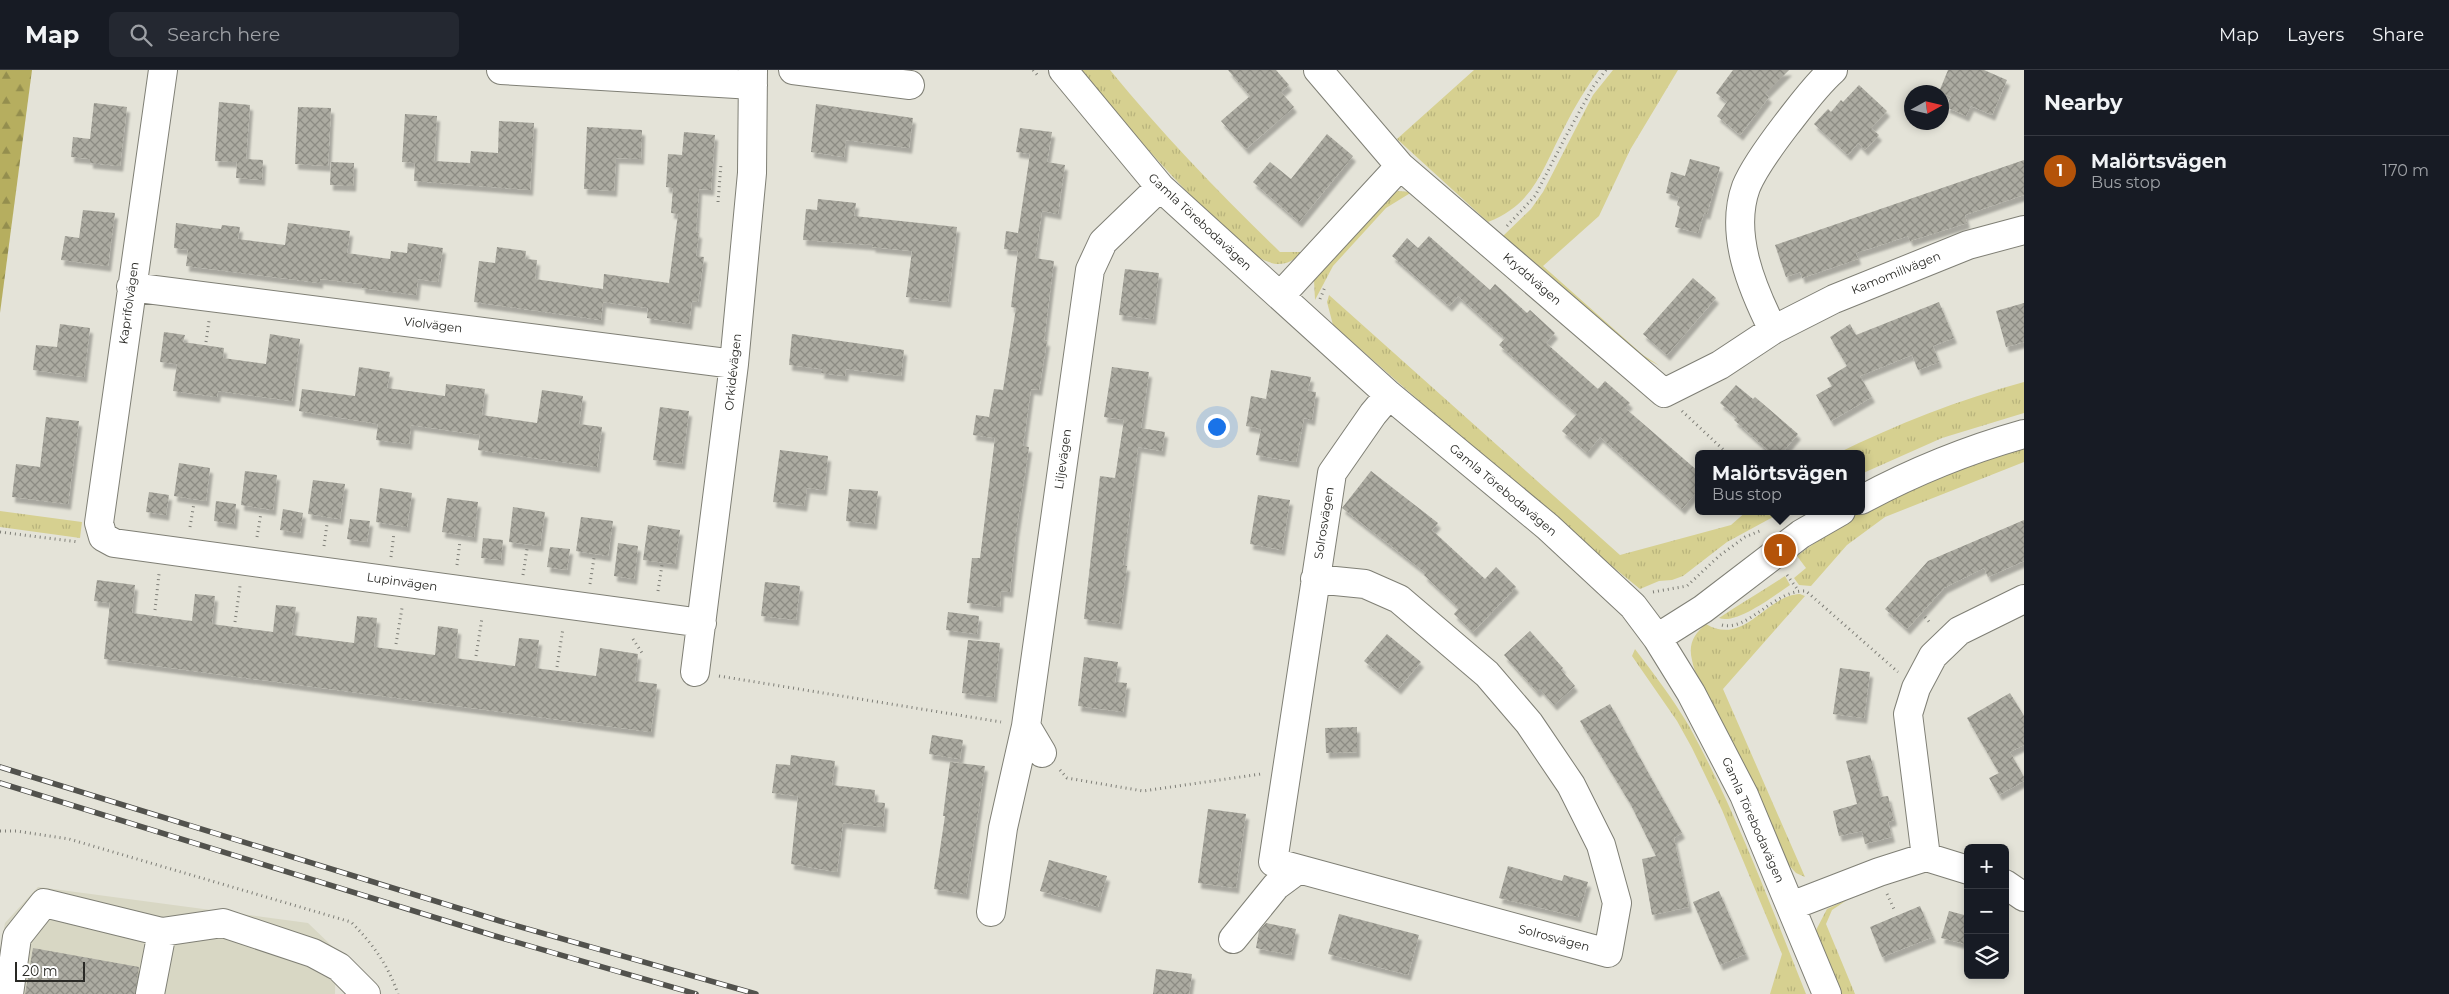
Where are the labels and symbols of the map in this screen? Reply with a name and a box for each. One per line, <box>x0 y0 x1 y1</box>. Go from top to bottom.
north arrow <box>1904 85 1949 130</box>
street label: Gamla Törebodavägen <box>1146 170 1255 273</box>
street label: Kamomillvägen <box>1849 248 1943 297</box>
street label: Kryddvägen <box>1500 249 1565 308</box>
street label: Kaprifolvägen <box>115 261 142 345</box>
street label: Violvägen <box>403 313 463 336</box>
street label: Orkidévägen <box>721 333 744 411</box>
your location <box>1204 414 1230 440</box>
street label: Liljevägen <box>1051 428 1074 490</box>
street label: Gamla Törebodavägen <box>1446 440 1560 539</box>
street label: Solrosvägen <box>1310 486 1337 560</box>
pin: 1 <box>1764 531 1796 569</box>
street label: Lupinvägen <box>366 569 438 594</box>
street label: Gamla Törebodavägen <box>1719 755 1788 885</box>
street label: Solrosvägen <box>1517 921 1591 954</box>
scale bar <box>15 959 85 982</box>

